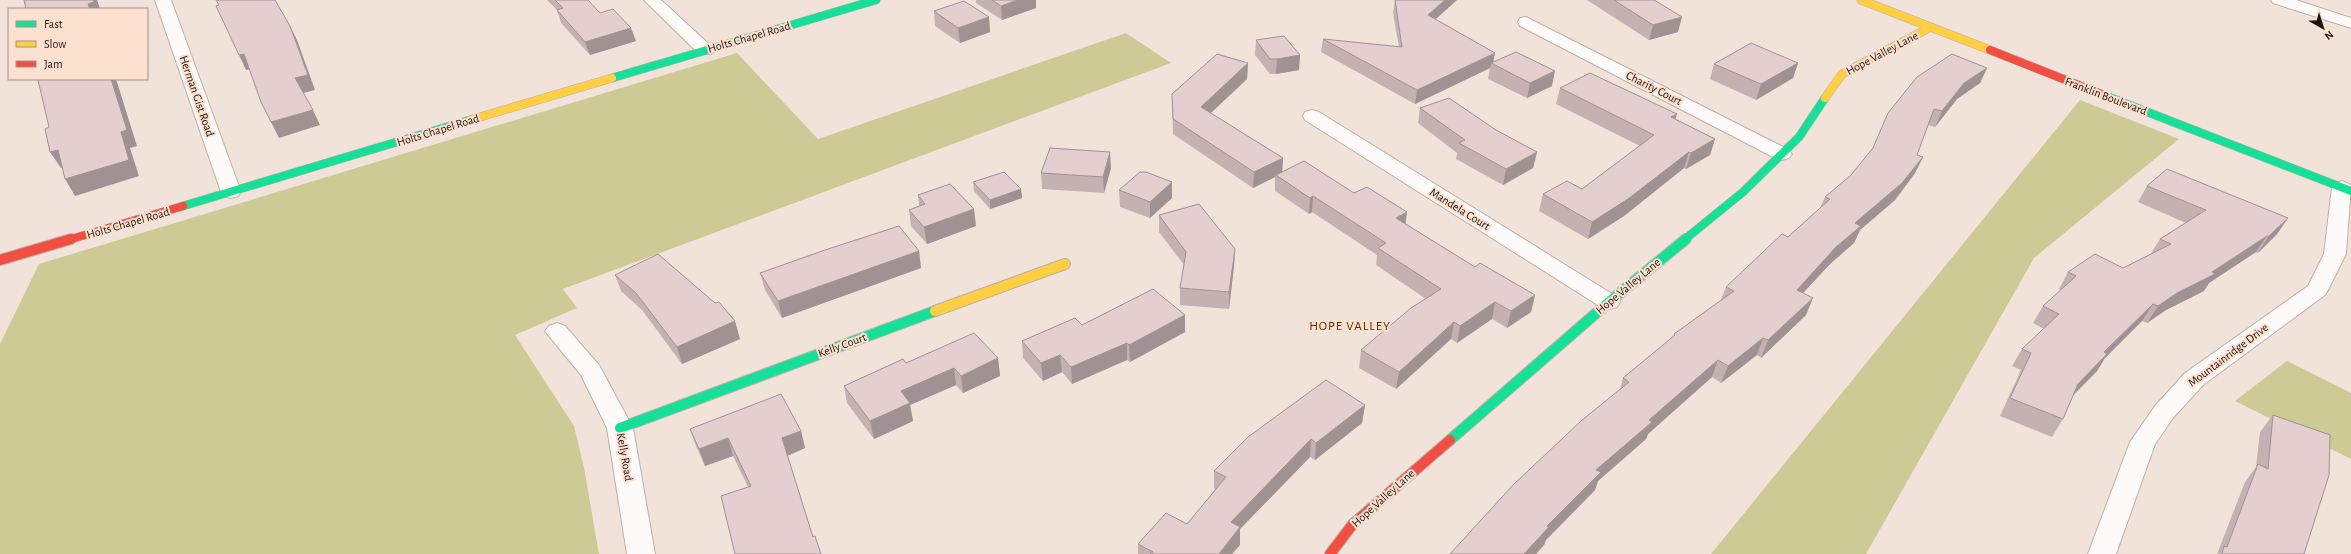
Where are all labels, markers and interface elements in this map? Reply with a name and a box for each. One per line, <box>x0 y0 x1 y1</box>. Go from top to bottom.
legend <box>8 8 148 80</box>
north arrow <box>2303 8 2343 48</box>
text: Fast <box>44 18 63 30</box>
street label: Holts Chapel Road <box>706 19 792 55</box>
street label: Hope Valley Lane <box>1844 29 1921 78</box>
text: N <box>2323 29 2335 42</box>
text: Slow <box>44 38 66 50</box>
street label: Herman Gist Road <box>178 54 216 138</box>
text: Jam <box>44 58 63 70</box>
street label: Charity Court <box>1624 69 1684 108</box>
street label: Franklin Boulevard <box>2063 75 2149 117</box>
street label: Holts Chapel Road <box>395 112 481 148</box>
street label: Mandela Court <box>1428 186 1492 232</box>
street label: Holts Chapel Road <box>85 205 171 241</box>
street label: Hope Valley Lane <box>1594 256 1663 317</box>
district label: HOPE VALLEY <box>1309 320 1391 333</box>
street label: Mountainridge Drive <box>2186 321 2270 389</box>
street label: Kelly Court <box>816 331 868 360</box>
street label: Kelly Road <box>614 432 635 482</box>
street label: Hope Valley Lane <box>1349 467 1417 530</box>

